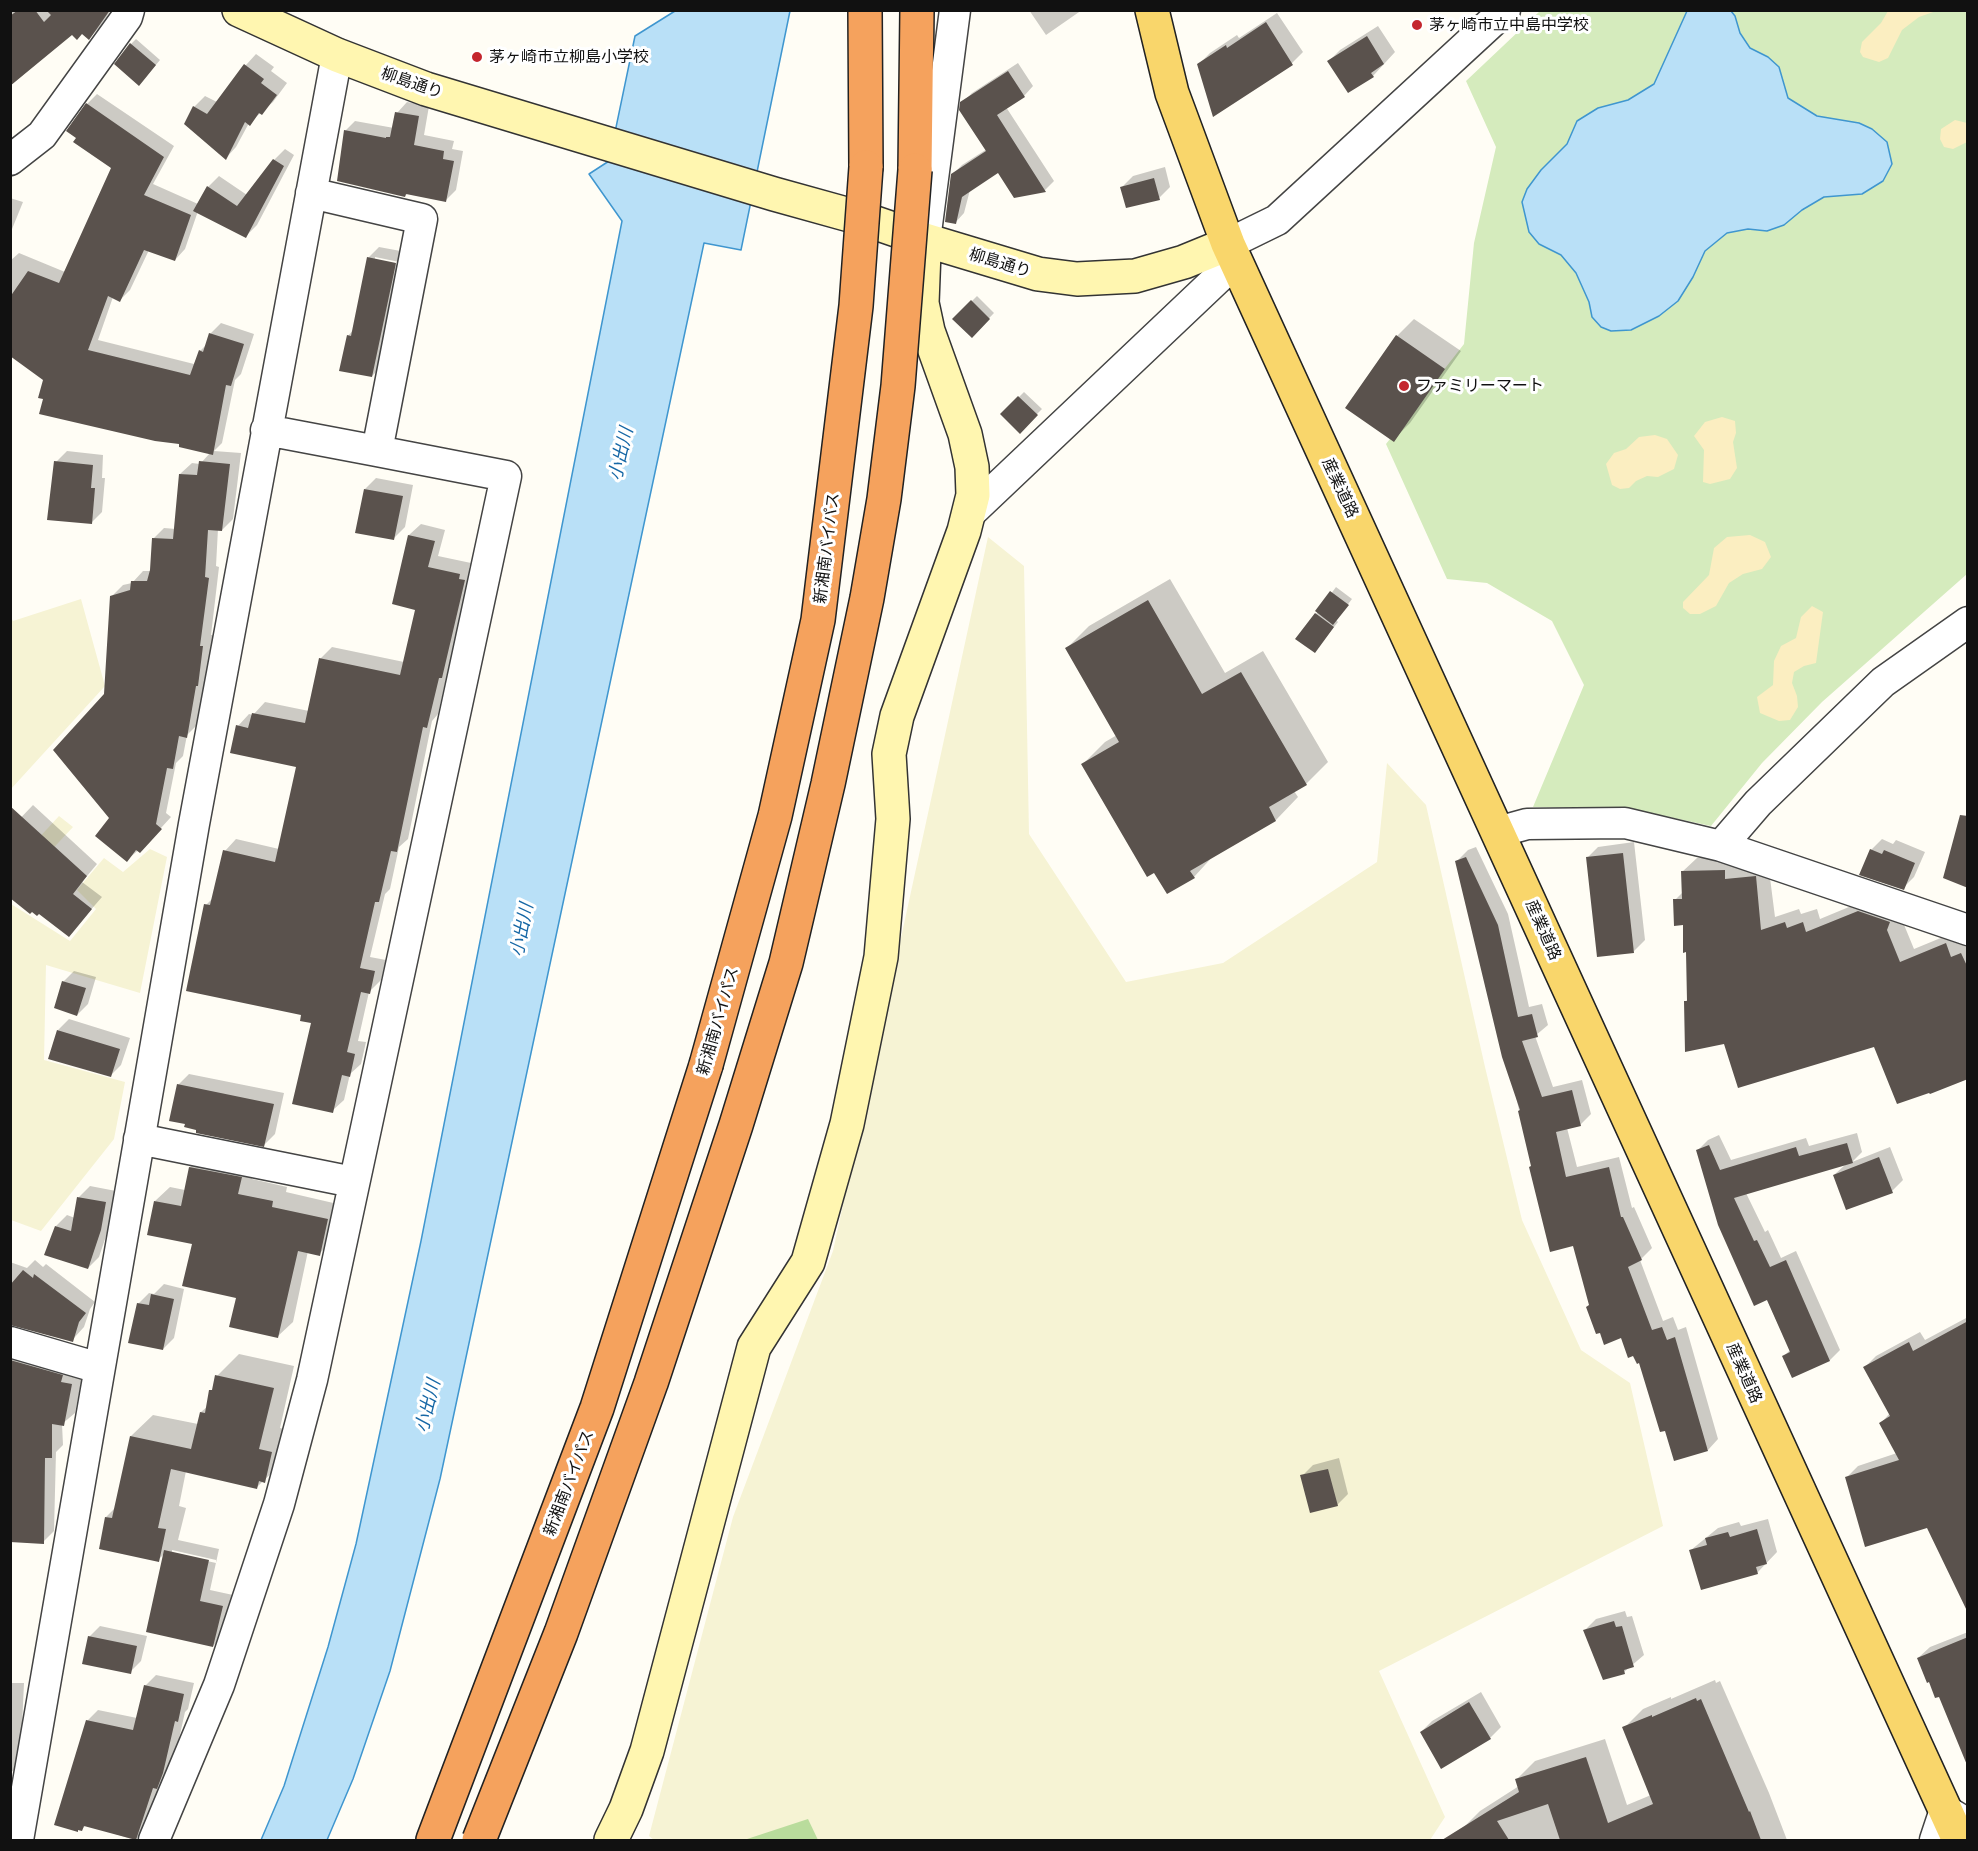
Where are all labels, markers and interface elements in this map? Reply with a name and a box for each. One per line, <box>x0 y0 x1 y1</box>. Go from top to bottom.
place label: 茅ヶ崎市立中島中学校 <box>1429 15 1589 35</box>
marker: 茅ヶ崎市立中島中学校 <box>1410 18 1424 32</box>
place label: 茅ヶ崎市立柳島小学校 <box>489 47 649 67</box>
marker: 茅ヶ崎市立柳島小学校 <box>470 50 484 64</box>
street label: 柳島通り <box>379 64 445 102</box>
street label: 柳島通り <box>967 244 1033 282</box>
place label: ファミリーマート <box>1416 376 1544 396</box>
marker: ファミリーマート <box>1397 379 1411 393</box>
water label: 小出川 <box>604 425 638 483</box>
street label: 産業道路 <box>1318 455 1362 521</box>
street label: 新湘南バイパス <box>811 491 843 605</box>
street label: 産業道路 <box>1521 897 1565 963</box>
water label: 小出川 <box>506 901 538 959</box>
street label: 新湘南バイパス <box>693 965 743 1077</box>
street label: 産業道路 <box>1722 1340 1766 1406</box>
water label: 小出川 <box>411 1377 445 1435</box>
street label: 新湘南バイパス <box>540 1427 598 1539</box>

